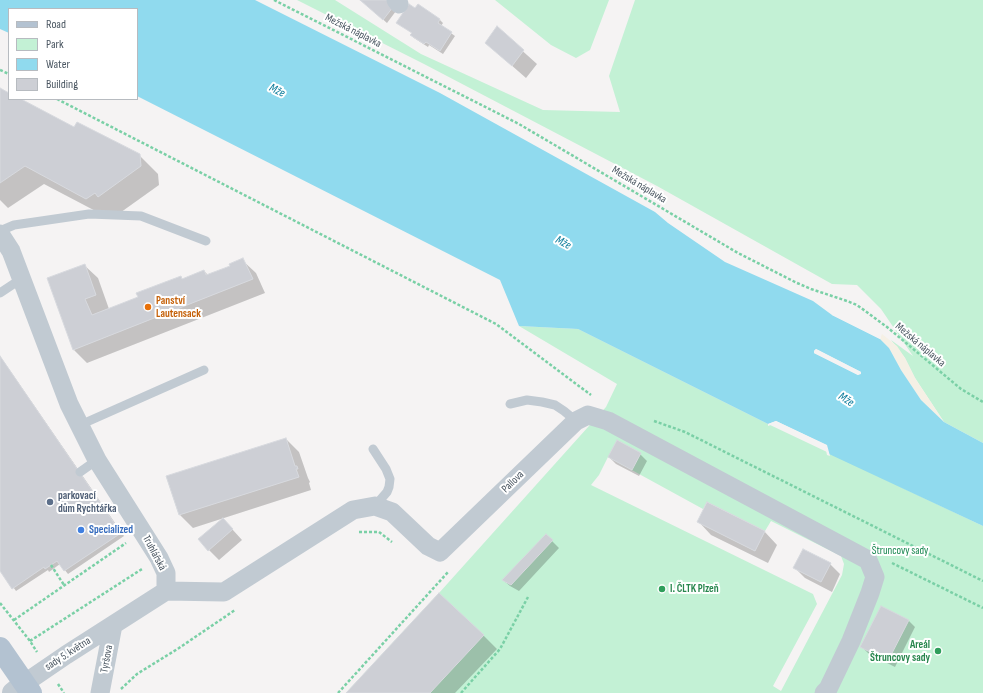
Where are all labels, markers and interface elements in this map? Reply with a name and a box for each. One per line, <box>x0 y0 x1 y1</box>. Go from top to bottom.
legend <box>8 8 138 100</box>
street label: Mežská náplavka <box>323 11 383 51</box>
text: Road <box>46 17 66 32</box>
text: Park <box>46 37 64 52</box>
text: Water <box>46 57 70 72</box>
text: Building <box>46 77 78 92</box>
water label: Mže <box>267 81 287 101</box>
street label: Mežská náplavka <box>609 164 669 206</box>
water label: Mže <box>553 233 573 253</box>
place label: Panství Lautensack <box>156 294 201 320</box>
marker: Panství Lautensack <box>143 302 153 312</box>
street label: Mežská náplavka <box>892 320 948 370</box>
water label: Mže <box>836 390 856 410</box>
street label: Pallova <box>499 468 527 496</box>
place label: parkovací dům Rychtářka <box>58 489 117 515</box>
marker: parkovací dům Rychtářka <box>45 497 55 507</box>
place label: Specialized <box>89 523 133 537</box>
marker: Specialized <box>76 525 86 535</box>
street label: Truhlářská <box>139 533 169 573</box>
park label: Štruncovy sady <box>872 544 928 558</box>
place label: I. ČLTK Plzeň <box>670 582 719 596</box>
marker: I. ČLTK Plzeň <box>657 584 667 594</box>
street label: sady 5. května <box>43 634 93 674</box>
place label: Areál Štruncovy sady <box>870 638 930 664</box>
street label: Tyršova <box>98 644 116 674</box>
marker: Areál Štruncovy sady <box>933 646 943 656</box>

